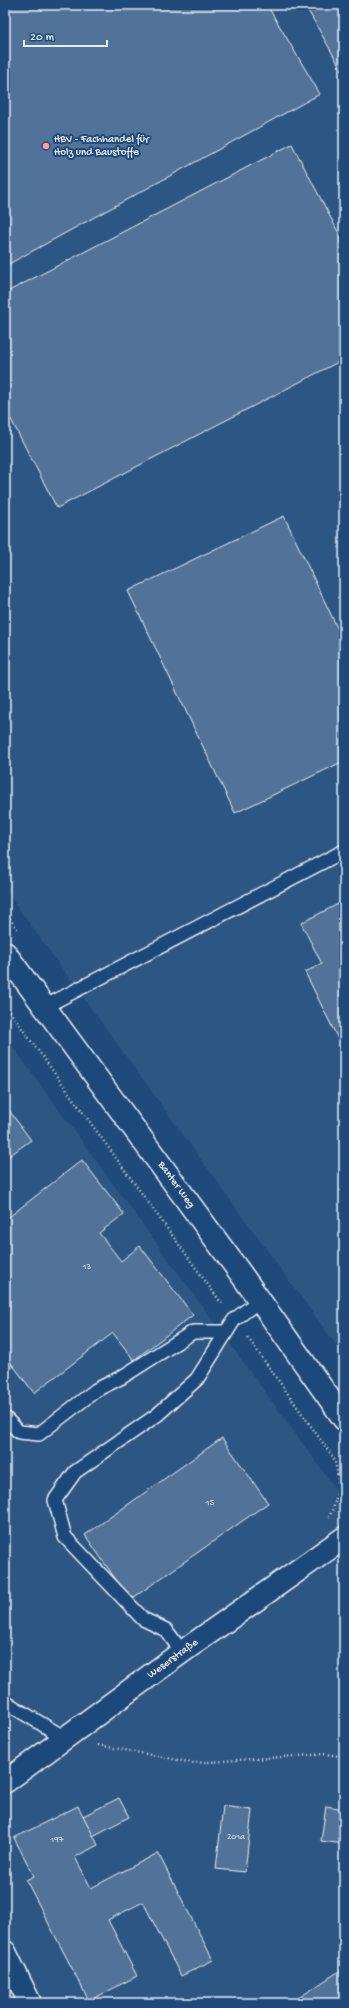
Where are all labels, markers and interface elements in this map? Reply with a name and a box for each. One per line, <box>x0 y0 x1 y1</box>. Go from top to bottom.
scale bar <box>24 22 107 48</box>
text: 20 m <box>30 31 55 45</box>
place label: HBV - Fachhandel für Holz und Baustoffe <box>54 133 150 159</box>
marker: HBV - Fachhandel für Holz und Baustoffe <box>41 141 51 151</box>
street label: Banter Weg <box>154 1158 197 1211</box>
house number: 13 <box>82 1262 91 1273</box>
house number: 15 <box>205 1498 214 1509</box>
street label: Weserstraße <box>145 1636 201 1681</box>
house number: 201a <box>227 1832 246 1843</box>
house number: 197 <box>50 1835 64 1846</box>

